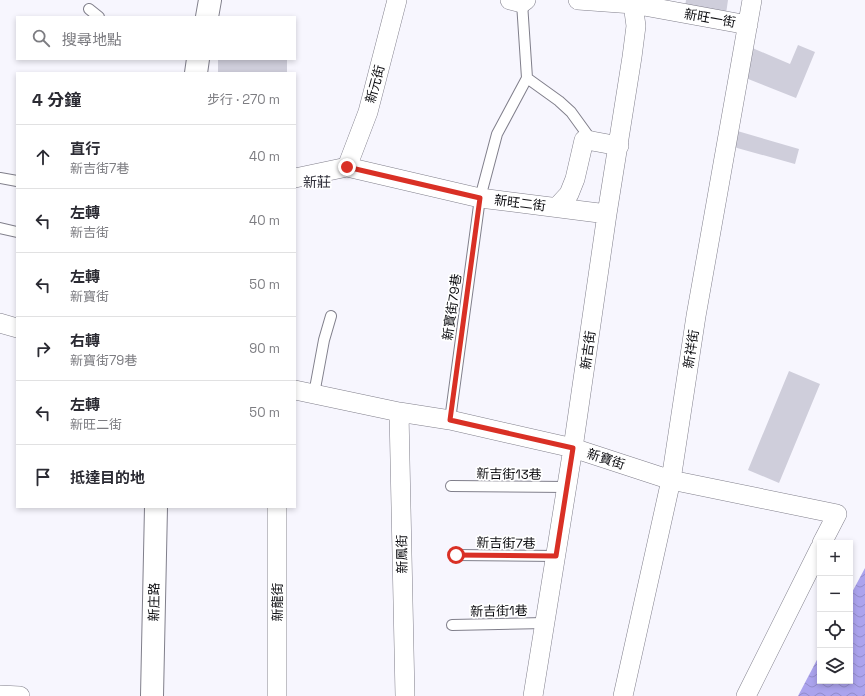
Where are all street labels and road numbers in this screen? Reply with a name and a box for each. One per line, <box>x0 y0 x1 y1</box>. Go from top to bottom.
street label: 新旺一街 <box>683 5 737 31</box>
street label: 新元街 <box>362 63 388 105</box>
street label: 新旺二街 <box>493 191 547 215</box>
street label: 新寶街79巷 <box>439 273 465 341</box>
street label: 新祥街 <box>680 328 702 370</box>
street label: 新吉街 <box>577 329 599 371</box>
street label: 新寶街 <box>585 445 627 473</box>
street label: 新吉街13巷 <box>476 465 542 483</box>
street label: 新鳳街 <box>393 534 411 574</box>
street label: 新吉街7巷 <box>476 534 536 552</box>
street label: 新庄路 <box>145 582 163 622</box>
street label: 新龍街 <box>269 582 286 622</box>
street label: 新吉街1巷 <box>470 602 528 620</box>

